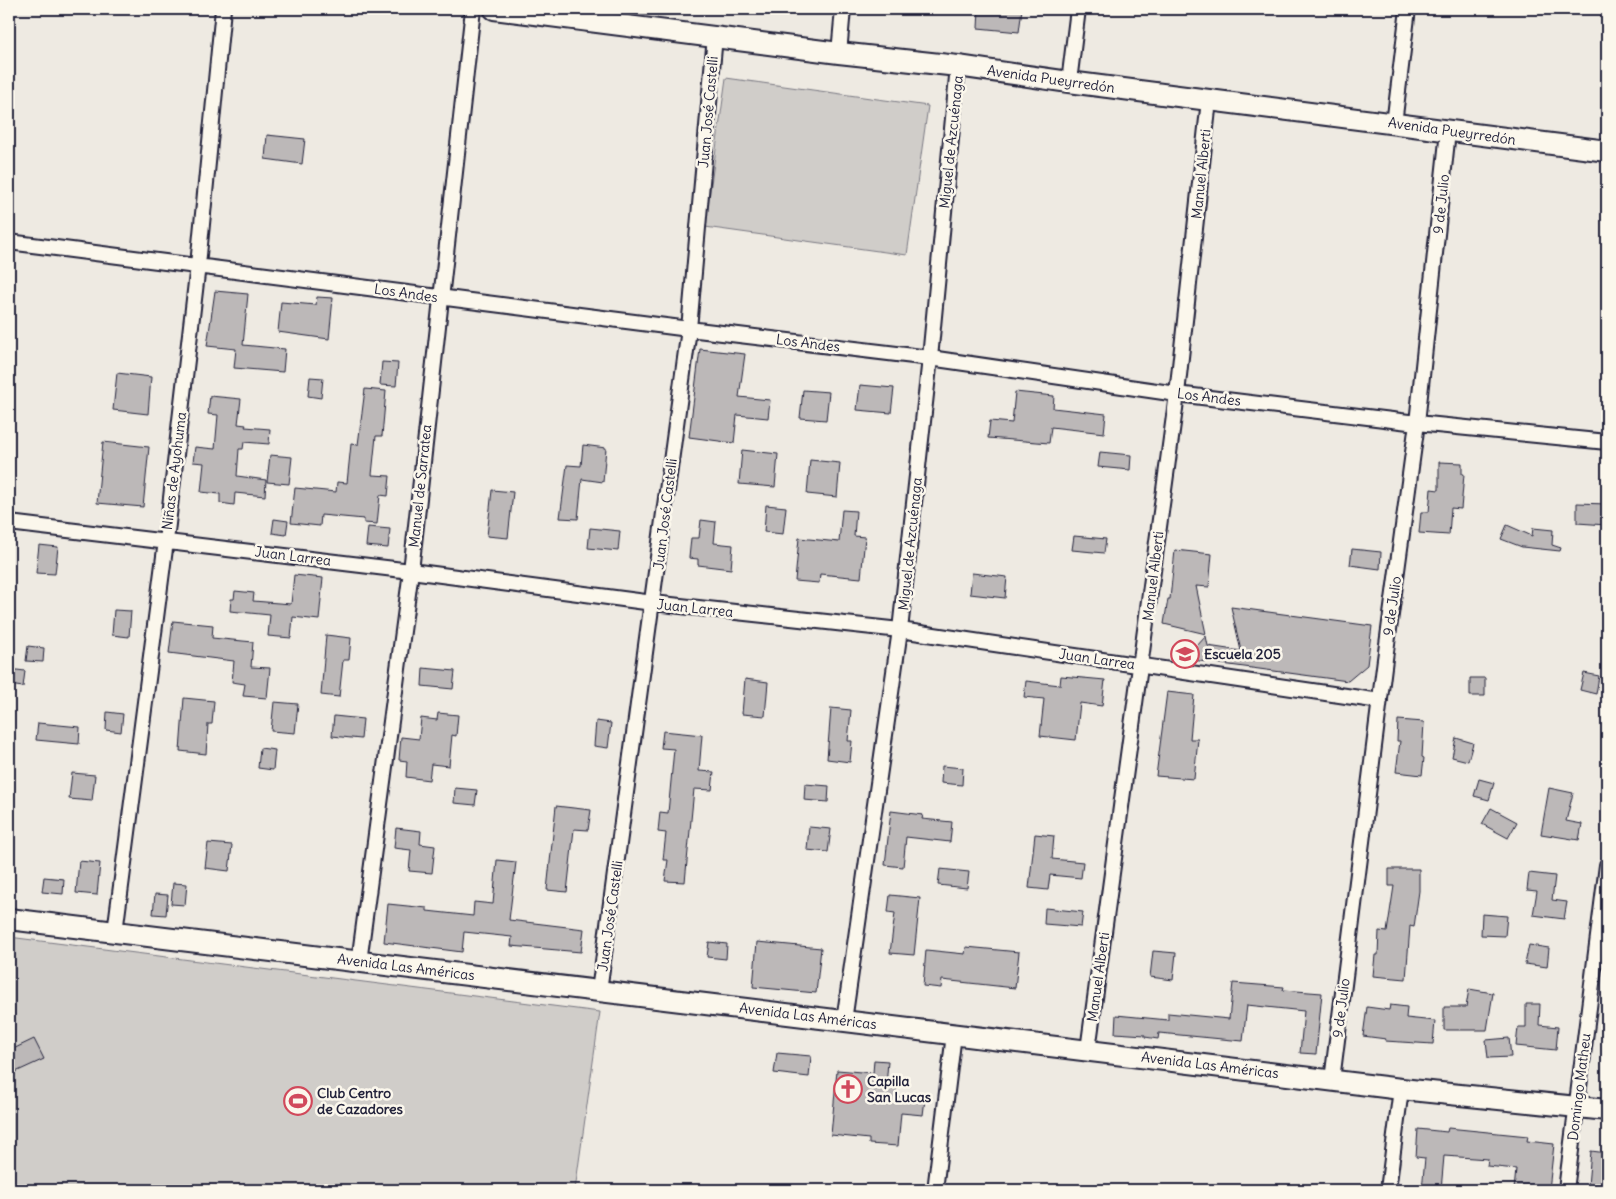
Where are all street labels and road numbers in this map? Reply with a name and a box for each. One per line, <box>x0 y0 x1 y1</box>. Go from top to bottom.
street label: Juan José Castelli <box>694 56 722 168</box>
street label: Avenida Pueyrredón <box>986 61 1116 97</box>
street label: Miguel de Azcuénaga <box>935 75 967 209</box>
street label: Avenida Pueyrredón <box>1387 113 1517 149</box>
street label: Manuel Alberti <box>1187 128 1215 220</box>
street label: 9 de Julio <box>1429 173 1453 235</box>
street label: Los Andes <box>373 280 439 306</box>
street label: Los Andes <box>775 330 841 356</box>
street label: Los Andes <box>1176 384 1242 410</box>
street label: Niñas de Ayohuma <box>158 411 190 531</box>
street label: Manuel de Sarratea <box>405 424 435 548</box>
street label: Juan José Castelli <box>649 457 681 571</box>
street label: Miguel de Azcuénaga <box>894 477 926 611</box>
street label: Manuel Alberti <box>1139 530 1167 622</box>
street label: Juan Larrea <box>254 542 332 570</box>
street label: 9 de Julio <box>1379 575 1405 637</box>
street label: Juan Larrea <box>656 595 734 621</box>
street label: Juan Larrea <box>1058 645 1136 673</box>
street label: Juan José Castelli <box>593 859 627 973</box>
street label: Manuel Alberti <box>1083 931 1113 1023</box>
street label: Avenida Las Américas <box>336 950 476 984</box>
street label: 9 de Julio <box>1328 977 1354 1039</box>
street label: Avenida Las Américas <box>738 999 878 1033</box>
street label: Domingo Matheu <box>1563 1032 1595 1142</box>
street label: Avenida Las Américas <box>1140 1048 1280 1082</box>

